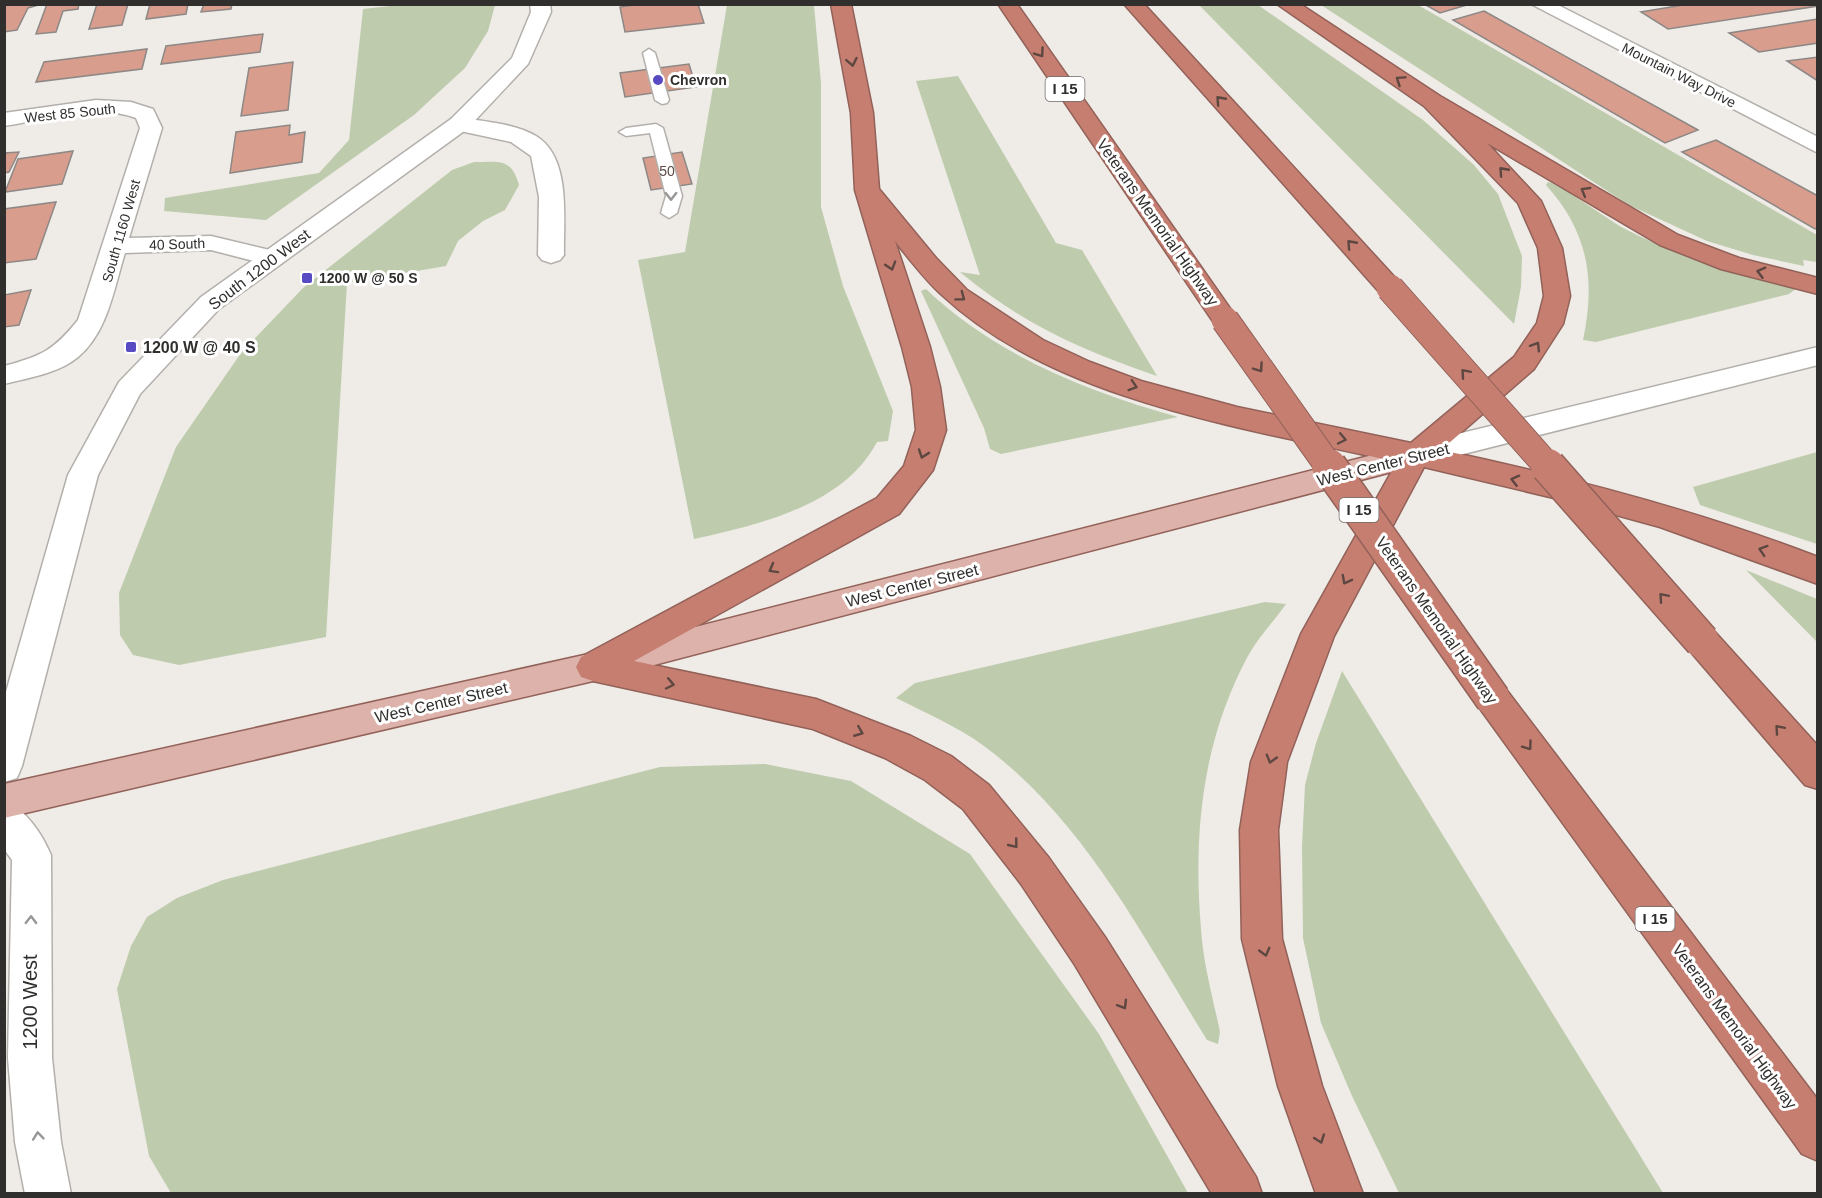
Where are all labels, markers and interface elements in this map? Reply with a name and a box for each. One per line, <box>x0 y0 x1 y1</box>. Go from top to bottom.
street label: Mountain Way Drive <box>1619 39 1739 111</box>
one-way arrow <box>1033 46 1044 57</box>
one-way arrow <box>845 57 858 67</box>
place label: Chevron <box>670 72 727 88</box>
marker: Chevron <box>651 73 665 87</box>
one-way arrow <box>1395 76 1406 87</box>
road number: I 15 <box>1046 77 1084 101</box>
one-way arrow <box>1216 96 1227 107</box>
street label: West 85 South <box>24 100 116 126</box>
street label: Veterans Memorial Highway <box>1093 136 1222 309</box>
house number: 50 <box>659 163 675 179</box>
one-way arrow <box>1499 167 1510 178</box>
street label: South 1160 West <box>99 178 143 284</box>
one-way arrow <box>1581 186 1591 198</box>
one-way arrow <box>665 192 677 201</box>
street label: South 1200 West <box>205 225 314 313</box>
street label: 40 South <box>149 235 205 253</box>
one-way arrow <box>1347 241 1358 251</box>
one-way arrow <box>884 260 896 271</box>
one-way arrow <box>1756 267 1767 279</box>
place label: 1200 W @ 50 S <box>319 270 417 286</box>
marker: 1200 W @ 50 S <box>300 271 314 285</box>
one-way arrow <box>954 289 965 300</box>
place label: 1200 W @ 40 S <box>143 339 256 356</box>
marker: 1200 W @ 40 S <box>124 340 138 354</box>
one-way arrow <box>1529 342 1541 352</box>
one-way arrow <box>1252 361 1263 372</box>
one-way arrow <box>1461 369 1472 379</box>
one-way arrow <box>1127 379 1138 392</box>
one-way arrow <box>1337 432 1347 445</box>
street label: West Center Street <box>1315 440 1452 489</box>
one-way arrow <box>918 448 930 459</box>
one-way arrow <box>1510 474 1520 487</box>
road number: I 15 <box>1340 498 1378 522</box>
street label: Veterans Memorial Highway <box>1372 534 1501 707</box>
one-way arrow <box>1758 545 1769 557</box>
street label: West Center Street <box>844 561 981 610</box>
one-way arrow <box>768 562 779 573</box>
one-way arrow <box>1342 573 1353 584</box>
one-way arrow <box>1659 593 1670 604</box>
one-way arrow <box>665 677 675 690</box>
street label: West Center Street <box>373 679 510 726</box>
one-way arrow <box>853 725 864 737</box>
one-way arrow <box>1775 725 1786 736</box>
one-way arrow <box>1521 740 1532 751</box>
one-way arrow <box>1266 753 1278 764</box>
one-way arrow <box>1006 837 1017 848</box>
road number: I 15 <box>1636 907 1674 931</box>
one-way arrow <box>24 916 37 925</box>
street label: Veterans Memorial Highway <box>1669 941 1800 1112</box>
one-way arrow <box>1258 947 1270 957</box>
street label: 1200 West <box>19 954 41 1050</box>
one-way arrow <box>1115 999 1127 1009</box>
one-way arrow <box>32 1131 45 1140</box>
one-way arrow <box>1313 1133 1325 1144</box>

